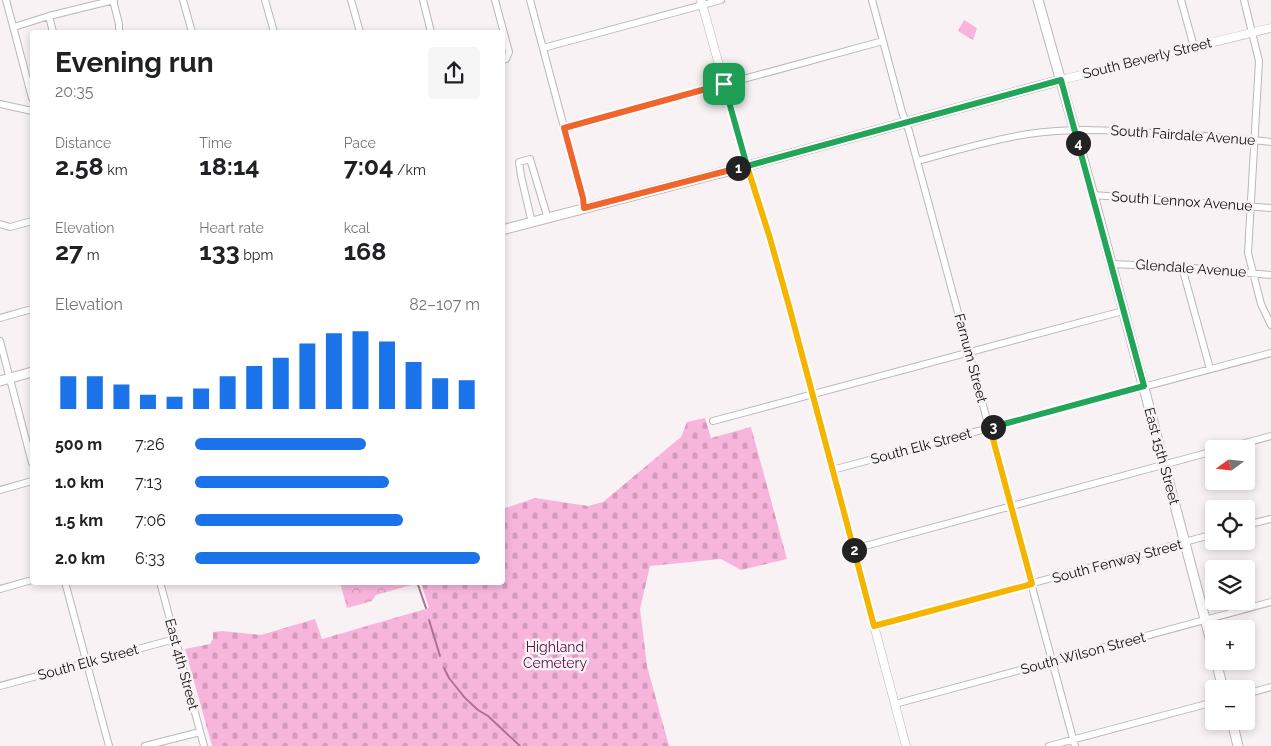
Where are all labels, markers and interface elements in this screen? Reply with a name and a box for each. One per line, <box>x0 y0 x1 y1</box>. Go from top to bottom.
street label: South Beverly Street <box>1081 34 1213 82</box>
text: Evening run <box>55 46 214 79</box>
button: share <box>428 47 480 99</box>
pin <box>703 63 745 105</box>
icon: arrive <box>710 70 738 98</box>
text: 20:35 <box>55 82 93 101</box>
street label: South Fairdale Avenue <box>1110 122 1256 148</box>
pin: 4 <box>1066 130 1090 156</box>
text: Distance <box>55 135 111 151</box>
text: Time <box>199 135 232 151</box>
text: Pace <box>344 135 376 151</box>
text: 4 <box>1075 135 1083 151</box>
text: 2.58 <box>55 151 104 181</box>
text: 18:14 <box>199 151 260 181</box>
text: 7:04 <box>344 151 393 181</box>
pin: 1 <box>726 156 750 180</box>
text: 1 <box>735 160 742 176</box>
text: km <box>104 162 128 178</box>
text: /km <box>393 162 426 178</box>
street label: South Lennox Avenue <box>1111 188 1253 214</box>
text: Elevation <box>55 220 114 236</box>
text: Heart rate <box>199 220 264 236</box>
text: kcal <box>344 220 370 236</box>
text: 27 <box>55 236 83 266</box>
text: 133 <box>199 236 240 266</box>
text: 168 <box>344 236 386 266</box>
text: m <box>83 247 100 263</box>
text: bpm <box>240 247 273 263</box>
street label: Glendale Avenue <box>1135 256 1247 280</box>
text: Elevation <box>55 295 123 314</box>
text: 82–107 m <box>409 295 480 314</box>
street label: Farnum Street <box>951 312 991 405</box>
street label: East 15th Street <box>1141 406 1183 507</box>
pin: 3 <box>980 414 1006 440</box>
text: 3 <box>990 419 997 435</box>
street label: South Elk Street <box>869 425 973 467</box>
text: 500 m <box>55 435 102 454</box>
text: 7:26 <box>135 435 165 454</box>
north arrow <box>1205 440 1255 490</box>
map controls <box>1205 440 1255 730</box>
text: 1.0 km <box>55 473 104 492</box>
text: 7:13 <box>135 473 162 492</box>
button: locate <box>1205 500 1255 550</box>
text: 1.5 km <box>55 511 103 530</box>
text: 7:06 <box>135 511 166 530</box>
street label: South Fenway Street <box>1050 536 1184 586</box>
pin: 2 <box>842 538 866 562</box>
text: 2 <box>851 542 858 558</box>
text: 2.0 km <box>55 549 105 568</box>
text: 6:33 <box>135 549 165 568</box>
button: layers <box>1205 560 1255 610</box>
street label: East 4th Street <box>162 617 202 712</box>
button: + <box>1205 620 1255 670</box>
street label: South Wilson Street <box>1019 629 1147 677</box>
park label: Highland Cemetery <box>523 639 587 671</box>
street label: South Elk Street <box>36 641 140 683</box>
button: − <box>1205 680 1255 730</box>

